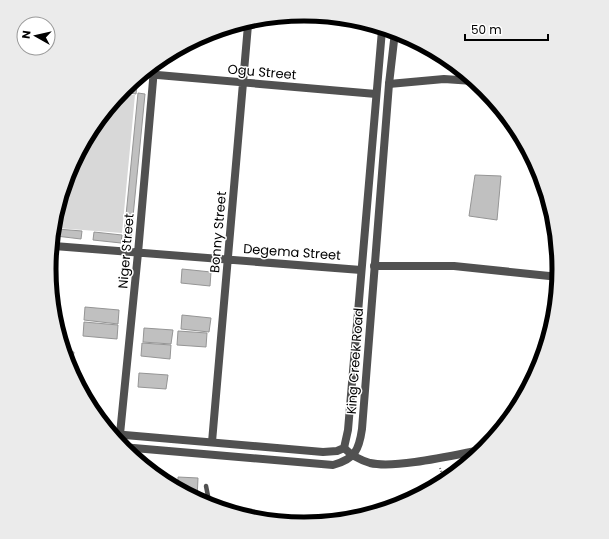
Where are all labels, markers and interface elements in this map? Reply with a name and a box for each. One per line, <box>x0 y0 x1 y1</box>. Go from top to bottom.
north arrow <box>16 16 56 56</box>
scale bar <box>465 16 548 42</box>
text: 50 m <box>471 21 502 38</box>
text: N <box>18 29 35 40</box>
street label: Ogu Street <box>227 60 297 84</box>
street label: Bonny Street <box>205 190 231 274</box>
street label: Niger Street <box>113 212 139 289</box>
street label: Degema Street <box>243 239 342 265</box>
street label: King Creek Road <box>342 307 368 415</box>

